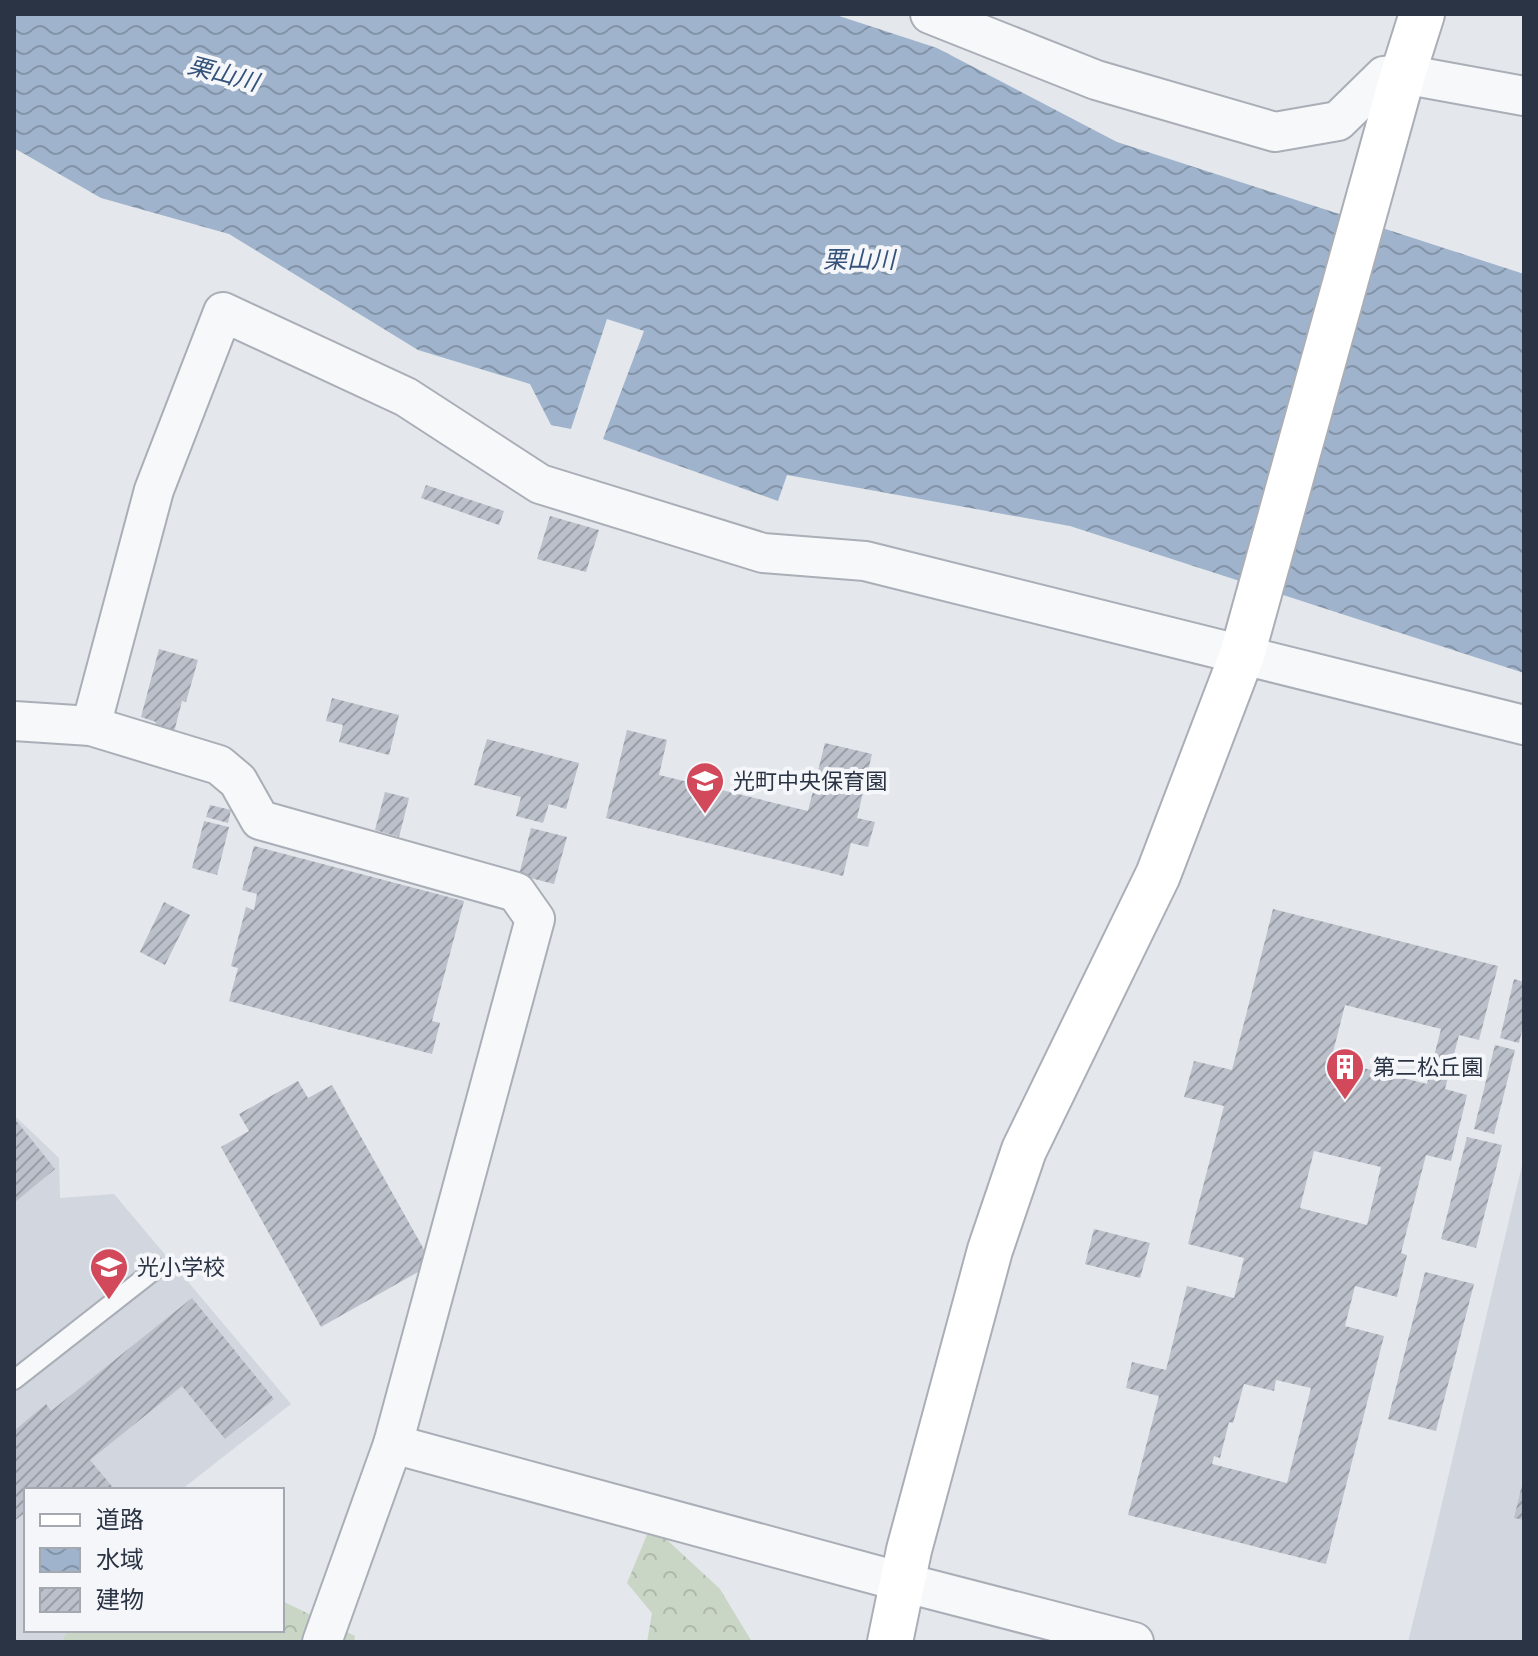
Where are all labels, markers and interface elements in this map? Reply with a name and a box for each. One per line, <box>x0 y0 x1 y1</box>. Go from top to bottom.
water label: 栗山川 <box>185 49 265 97</box>
water label: 栗山川 <box>823 244 898 273</box>
school or university icon: 光町中央保育園 <box>684 760 726 815</box>
place label: 光町中央保育園 <box>733 767 887 794</box>
building icon: 第二松丘園 <box>1324 1046 1366 1101</box>
place label: 第二松丘園 <box>1373 1053 1483 1080</box>
school or university icon: 光小学校 <box>88 1246 130 1301</box>
place label: 光小学校 <box>137 1253 225 1280</box>
legend <box>24 1488 284 1632</box>
text: 道路 <box>96 1504 144 1533</box>
text: 水域 <box>96 1544 144 1573</box>
text: 建物 <box>96 1584 144 1613</box>

